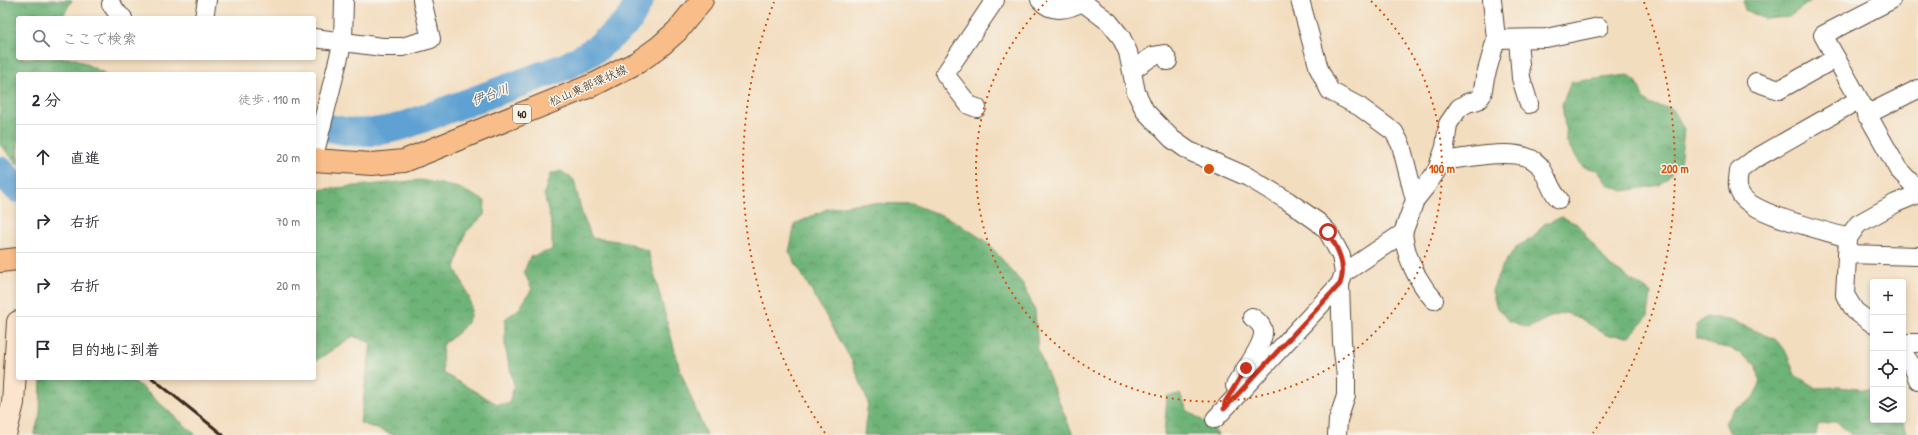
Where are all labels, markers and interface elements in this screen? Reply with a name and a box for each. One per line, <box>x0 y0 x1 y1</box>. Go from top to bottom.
search box <box>16 16 316 60</box>
icon: search <box>30 27 52 49</box>
text: ここで検索 <box>62 28 137 49</box>
street label: 松山東部環状線 <box>546 60 630 110</box>
water label: 伊台川 <box>469 79 511 109</box>
text: 2 分 <box>32 88 61 111</box>
text: 徒歩 · 110 m <box>238 90 300 108</box>
road number: 40 <box>513 105 531 123</box>
icon: ahead <box>32 146 54 168</box>
text: 直進 <box>70 147 100 168</box>
text: 20 m <box>276 148 300 166</box>
text: 100 m <box>1429 160 1455 177</box>
text: 200 m <box>1661 160 1689 177</box>
centre of rings <box>1202 162 1216 176</box>
icon: right <box>32 210 54 232</box>
text: 右折 <box>70 211 100 232</box>
text: 70 m <box>276 212 300 230</box>
route start <box>1319 223 1337 241</box>
icon: right <box>32 274 54 296</box>
text: 右折 <box>70 275 100 296</box>
text: 20 m <box>276 276 300 294</box>
map controls <box>1870 279 1906 423</box>
button: + <box>1870 279 1906 315</box>
button: − <box>1870 315 1906 351</box>
icon: arrive <box>32 338 54 360</box>
text: 目的地に到着 <box>70 339 160 360</box>
button: locate <box>1870 351 1906 387</box>
route end <box>1237 359 1255 377</box>
button: layers <box>1870 387 1906 423</box>

